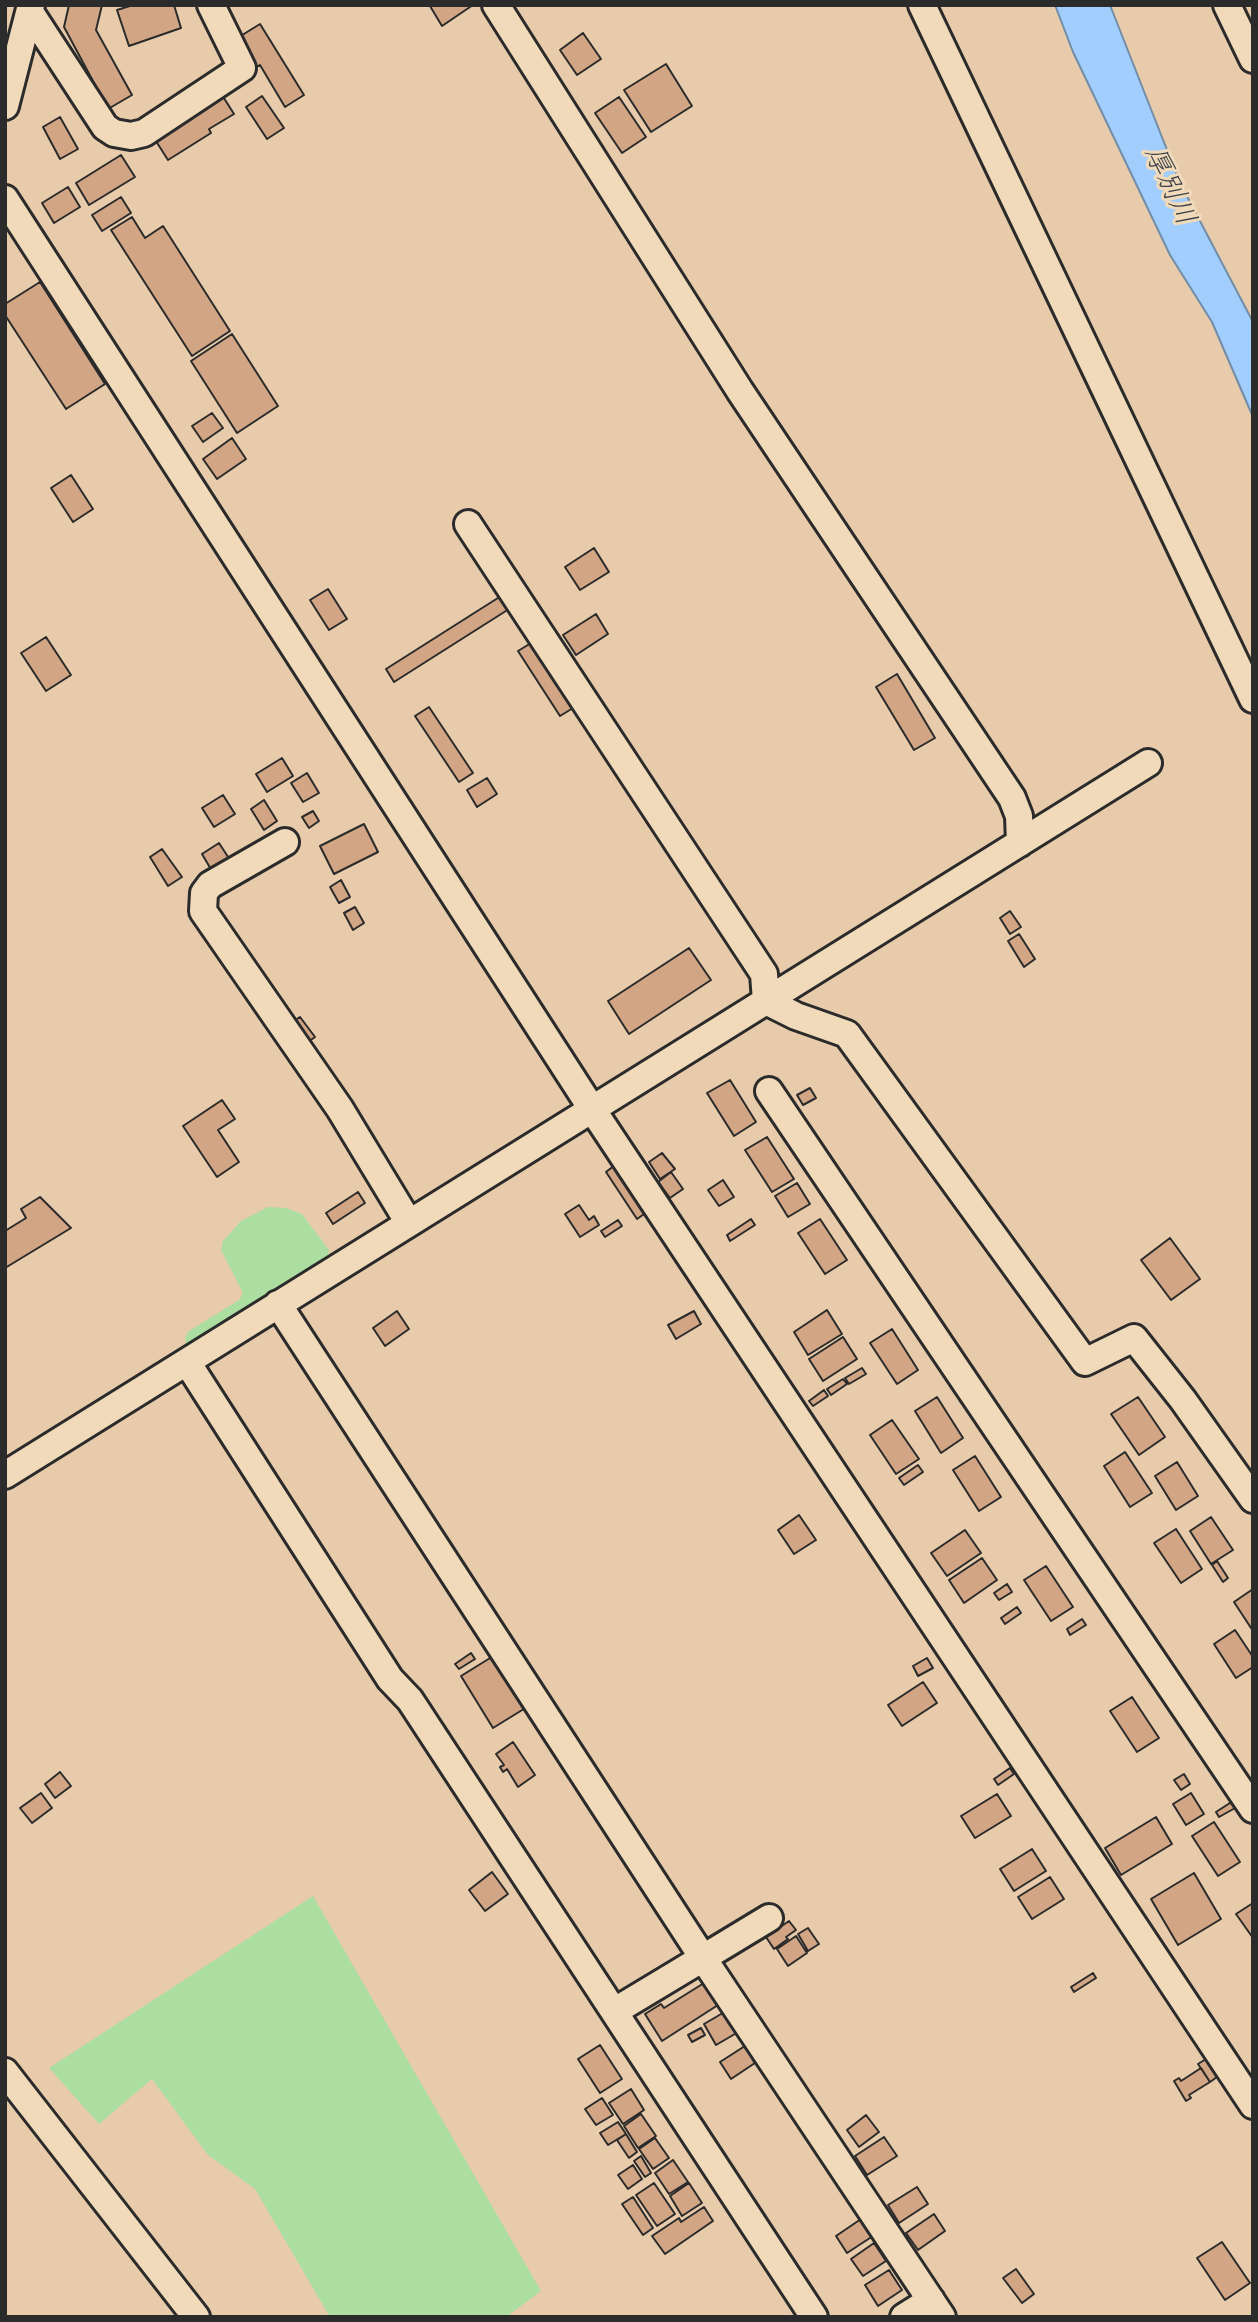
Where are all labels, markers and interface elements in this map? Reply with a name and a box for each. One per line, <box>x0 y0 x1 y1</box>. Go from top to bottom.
water label: 厚別川 <box>1136 141 1202 231</box>

